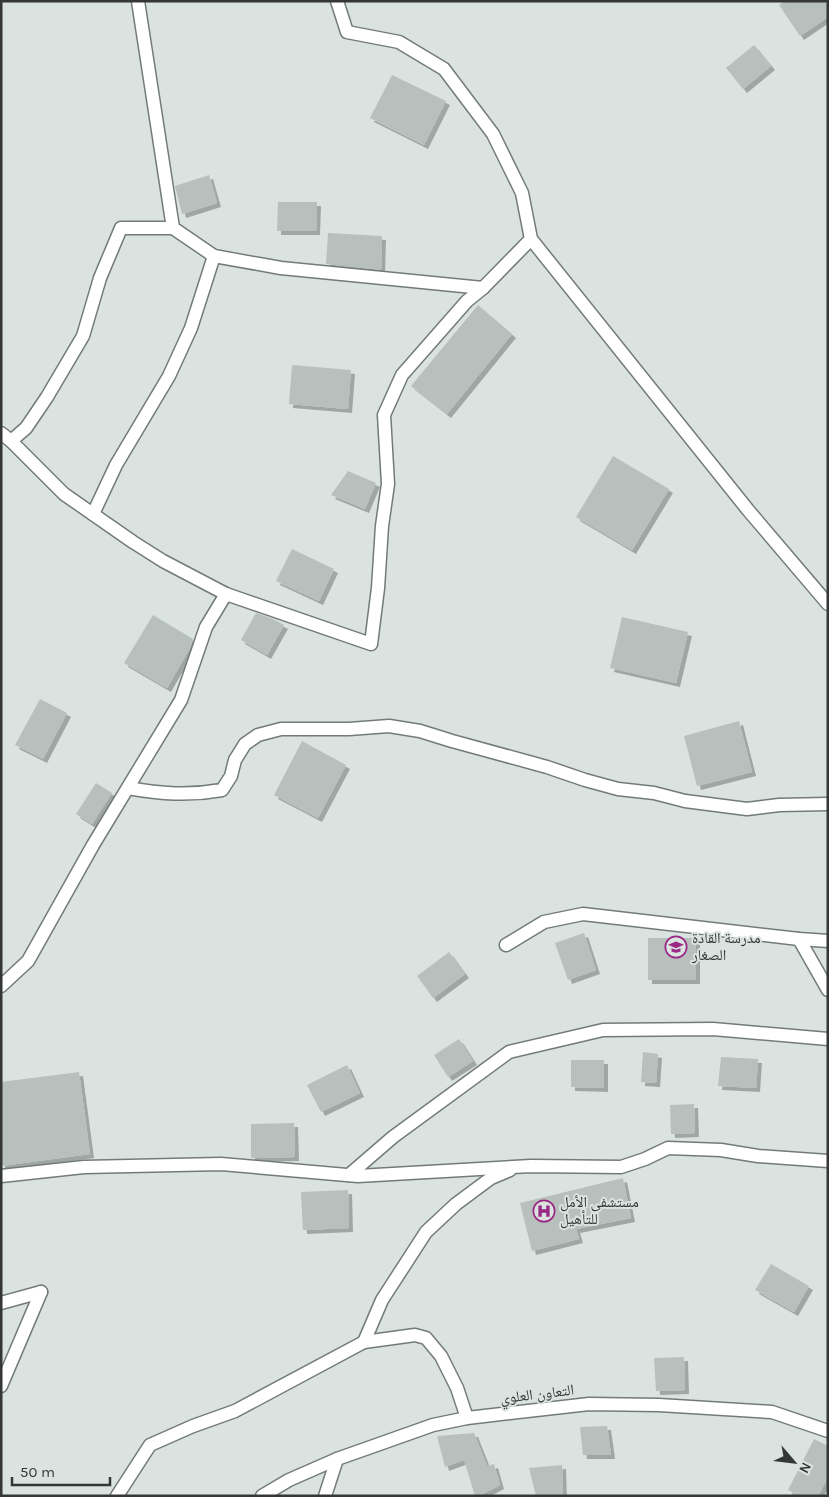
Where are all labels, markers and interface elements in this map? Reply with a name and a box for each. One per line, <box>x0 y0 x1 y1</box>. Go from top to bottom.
place label: مدرسة القادة الصغار <box>691 929 761 964</box>
school or university icon: مدرسة القادة الصغار <box>664 935 688 959</box>
place label: مستشفى الأمل للتأهيل <box>560 1193 639 1229</box>
hospital icon: مستشفى الأمل للتأهيل <box>532 1199 556 1223</box>
street label: التعاون العلوي <box>499 1381 575 1410</box>
north arrow <box>769 1437 819 1487</box>
scale bar <box>12 1454 110 1486</box>
text: N <box>795 1459 815 1476</box>
text: 50 m <box>20 1463 55 1481</box>

